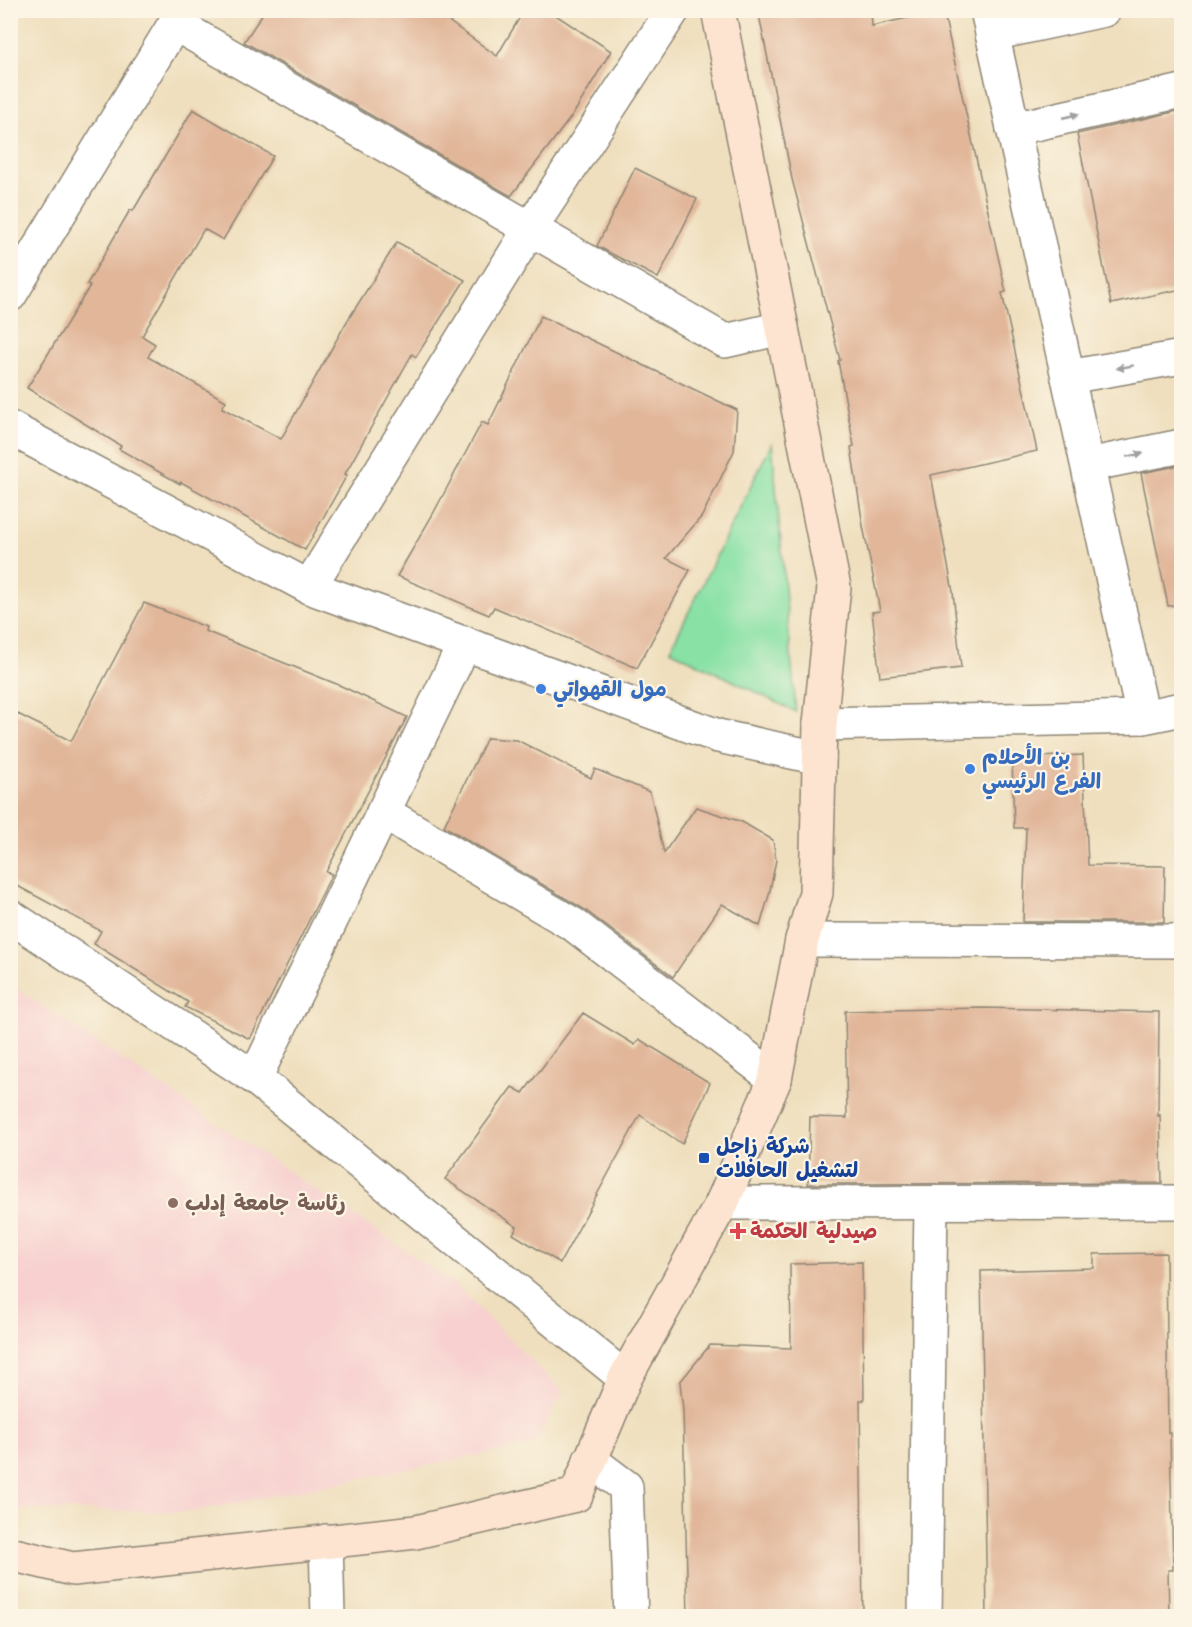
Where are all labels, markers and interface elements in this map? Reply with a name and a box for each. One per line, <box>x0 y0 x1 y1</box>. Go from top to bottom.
one-way arrow <box>1061 111 1080 120</box>
one-way arrow <box>1115 363 1134 372</box>
one-way arrow <box>1125 450 1144 459</box>
place label: مول القهواتي <box>553 675 667 708</box>
marker: مول القهواتي <box>534 682 548 696</box>
place label: بن الأحلام الفرع الرئيسي <box>982 743 1101 800</box>
marker: بن الأحلام الفرع الرئيسي <box>963 762 977 776</box>
place label: شركة زاجل لتشغيل الحافلات <box>716 1132 858 1185</box>
marker: شركة زاجل لتشغيل الحافلات <box>697 1151 711 1165</box>
place label: رئاسة جامعة إدلب <box>185 1189 346 1218</box>
marker: رئاسة جامعة إدلب <box>166 1196 180 1210</box>
place label: صيدلية الحكمة <box>750 1217 877 1246</box>
marker: صيدلية الحكمة <box>731 1224 745 1238</box>

